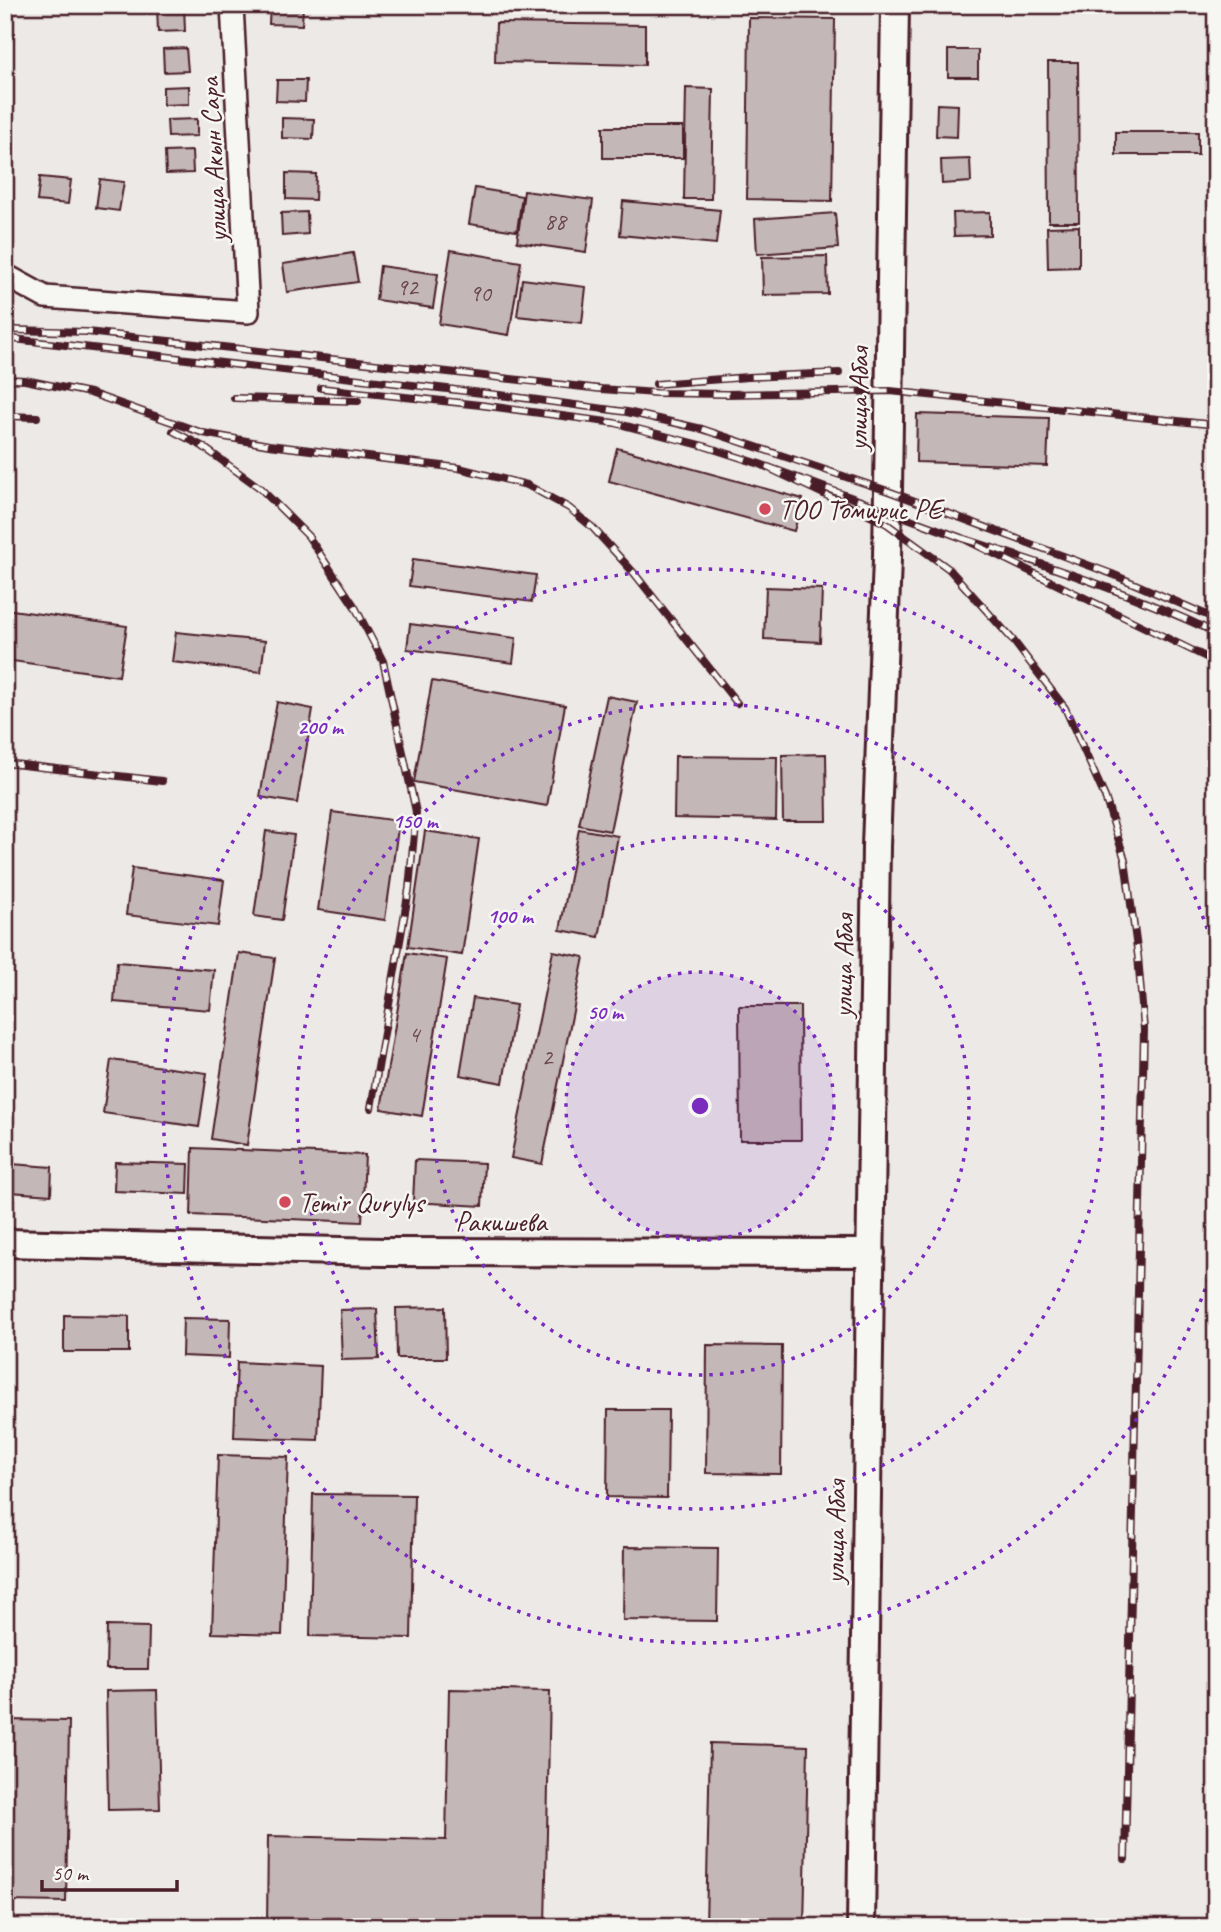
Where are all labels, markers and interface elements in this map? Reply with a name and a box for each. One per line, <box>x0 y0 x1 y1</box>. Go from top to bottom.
street label: улица Акын Сара <box>191 75 235 245</box>
house number: 88 <box>544 206 568 236</box>
house number: 92 <box>396 272 420 302</box>
house number: 90 <box>469 278 493 308</box>
street label: улица Абая <box>840 345 876 453</box>
place label: ТОО Томирис РЕ <box>779 492 945 527</box>
marker: ТОО Томирис РЕ <box>757 501 773 517</box>
text: 200 m <box>297 714 345 740</box>
text: 150 m <box>392 808 440 834</box>
text: 100 m <box>487 903 535 929</box>
street label: улица Абая <box>825 912 861 1020</box>
text: 50 m <box>587 999 625 1025</box>
house number: 4 <box>409 1019 422 1049</box>
house number: 2 <box>542 1042 555 1072</box>
centre of rings <box>688 1094 712 1118</box>
place label: Temir Qurylys <box>299 1185 426 1220</box>
marker: Temir Qurylys <box>277 1194 293 1210</box>
street label: Ракишева <box>455 1204 549 1239</box>
street label: улица Абая <box>817 1478 853 1586</box>
scale bar <box>42 1848 177 1892</box>
text: 50 m <box>52 1860 90 1886</box>

